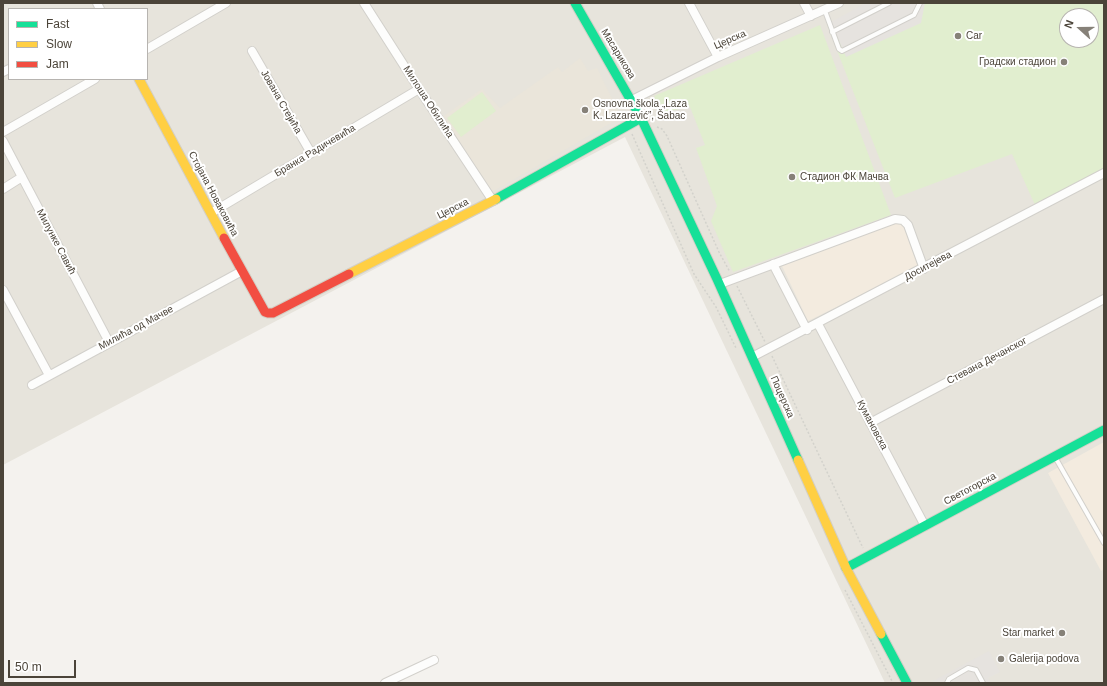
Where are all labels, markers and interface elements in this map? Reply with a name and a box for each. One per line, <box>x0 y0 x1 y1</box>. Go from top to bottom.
legend <box>8 8 148 80</box>
north arrow <box>1059 8 1099 48</box>
text: Fast <box>46 17 69 31</box>
text: N <box>1062 18 1076 30</box>
street label: Масарикова <box>598 27 638 81</box>
street label: Церска <box>712 28 748 52</box>
place label: Car <box>966 30 982 42</box>
marker: Car <box>953 31 963 41</box>
text: Slow <box>46 37 72 51</box>
place label: Градски стадион <box>979 56 1056 68</box>
text: Jam <box>46 57 69 71</box>
marker: Градски стадион <box>1059 57 1069 67</box>
street label: Милоша Обилића <box>400 64 456 140</box>
street label: Јована Стејића <box>258 68 304 136</box>
place label: Osnovna škola „Laza K. Lazarević”, Šabac <box>593 98 687 122</box>
marker: Osnovna škola „Laza K. Lazarević”, Šabac <box>580 105 590 115</box>
street label: Бранка Радичевића <box>272 122 358 180</box>
street label: Стојана Новаковића <box>186 149 240 239</box>
place label: Стадион ФК Мачва <box>800 171 888 183</box>
marker: Стадион ФК Мачва <box>787 172 797 182</box>
street label: Церска <box>435 196 471 222</box>
street label: Милунке Савић <box>34 207 78 277</box>
street label: Доситејева <box>902 249 954 283</box>
street label: Милића од Мачве <box>97 303 175 353</box>
street label: Стевана Дечанског <box>945 335 1029 387</box>
street label: Поцерска <box>767 374 797 420</box>
street label: Кумановска <box>854 398 890 452</box>
street label: Светогорска <box>942 470 998 508</box>
place label: Star market <box>1002 627 1054 639</box>
marker: Star market <box>1057 628 1067 638</box>
scale bar <box>10 652 78 678</box>
place label: Galerija podova <box>1009 653 1079 665</box>
marker: Galerija podova <box>996 654 1006 664</box>
text: 50 m <box>15 660 42 674</box>

